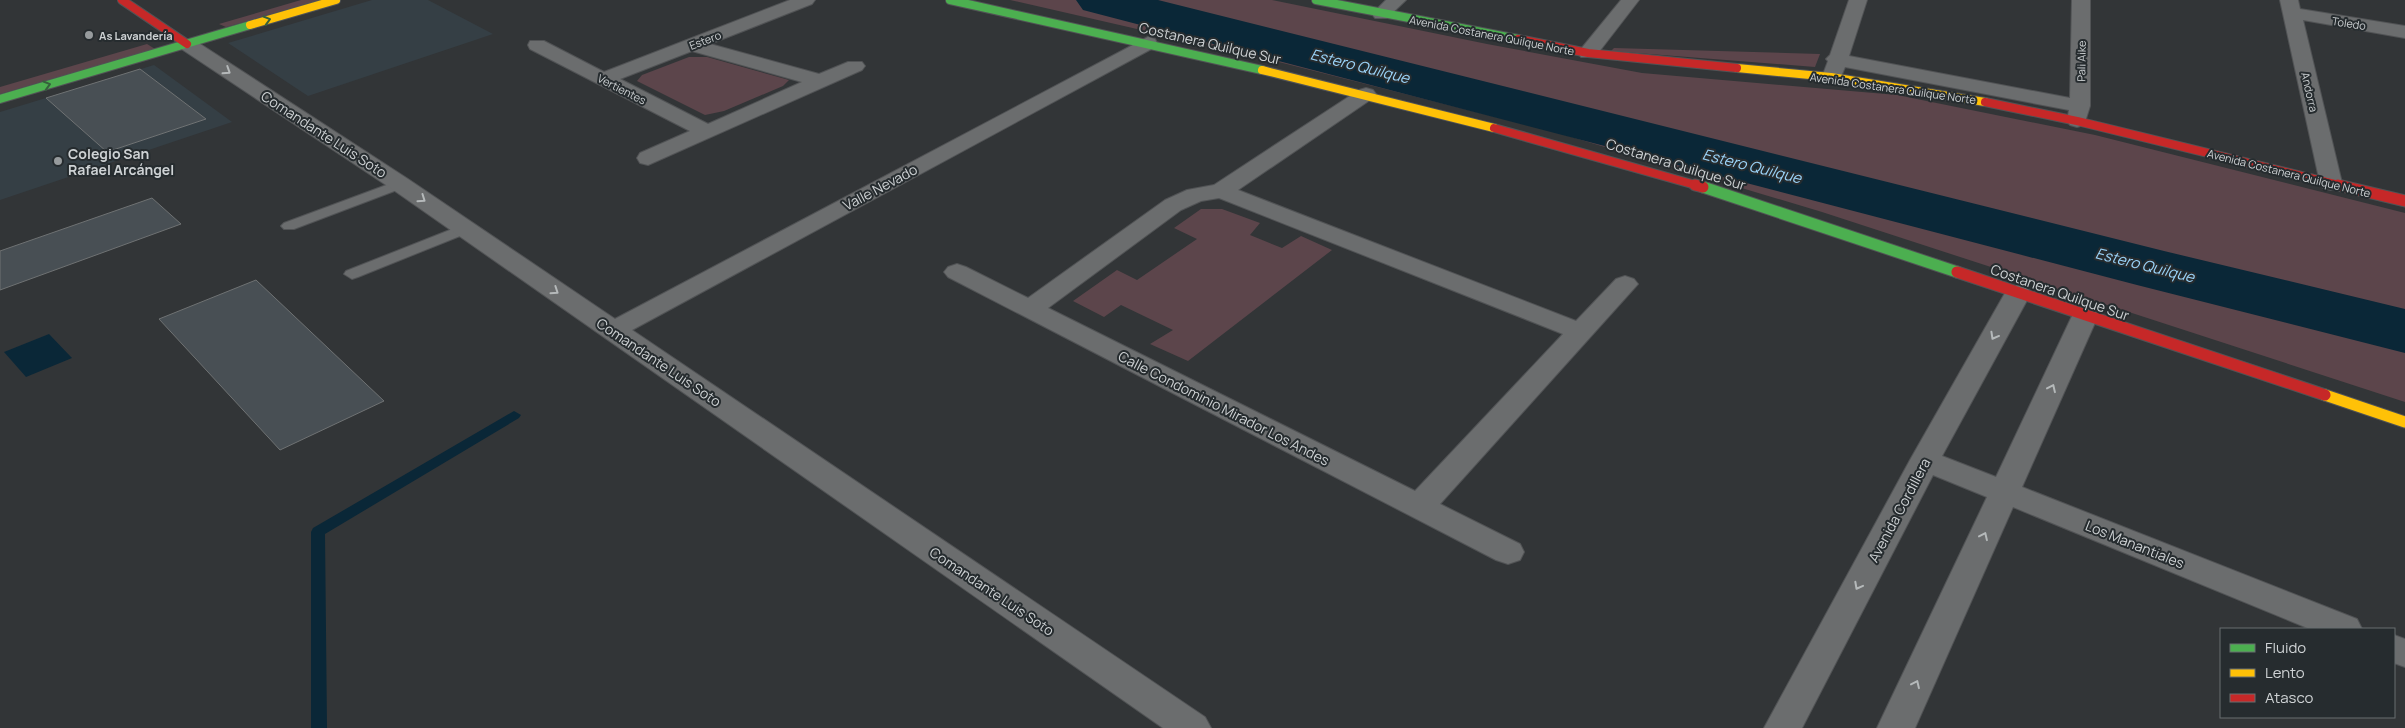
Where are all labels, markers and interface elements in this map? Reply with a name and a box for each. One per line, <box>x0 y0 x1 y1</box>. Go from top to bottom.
street label: Avenida Costanera Quilque Norte <box>1408 12 1576 58</box>
street label: Toledo <box>2331 13 2368 33</box>
one-way arrow <box>262 16 271 26</box>
street label: Costanera Quilque Sur <box>1137 17 1283 69</box>
street label: Estero <box>687 27 724 53</box>
place label: As Lavandería <box>99 28 173 43</box>
marker: As Lavandería <box>83 29 95 41</box>
street label: Pali Aike <box>2073 40 2089 82</box>
water label: Estero Quilque <box>1308 44 1413 89</box>
one-way arrow <box>222 64 231 74</box>
street label: Avenida Costanera Quilque Norte <box>1809 69 1978 107</box>
street label: Vertientes <box>595 70 649 108</box>
street label: Andorra <box>2298 71 2322 113</box>
one-way arrow <box>42 81 50 91</box>
street label: Comandante Luis Soto <box>257 86 391 182</box>
street label: Costanera Quilque Sur <box>1604 134 1748 194</box>
place label: Colegio San Rafael Arcángel <box>68 144 174 179</box>
water label: Estero Quilque <box>1700 144 1805 189</box>
street label: Avenida Costanera Quilque Norte <box>2206 145 2373 201</box>
marker: Colegio San Rafael Arcángel <box>52 155 64 167</box>
street label: Valle Nevado <box>839 159 921 215</box>
one-way arrow <box>416 193 425 202</box>
water label: Estero Quilque <box>2093 243 2198 288</box>
street label: Costanera Quilque Sur <box>1988 259 2132 325</box>
one-way arrow <box>550 285 559 294</box>
street label: Comandante Luis Soto <box>593 313 725 411</box>
one-way arrow <box>1991 331 2001 340</box>
street label: Calle Condominio Mirador Los Andes <box>1115 346 1333 470</box>
one-way arrow <box>2045 384 2056 393</box>
street label: Avenida Cordillera <box>1863 455 1935 565</box>
street label: Los Manantiales <box>2083 516 2187 572</box>
one-way arrow <box>1977 532 1988 541</box>
street label: Comandante Luis Soto <box>926 542 1058 640</box>
one-way arrow <box>1854 581 1864 590</box>
legend <box>2220 628 2395 718</box>
text: Fluido <box>2265 637 2306 658</box>
text: Lento <box>2265 662 2305 683</box>
one-way arrow <box>1910 680 1920 689</box>
text: Atasco <box>2265 687 2313 708</box>

